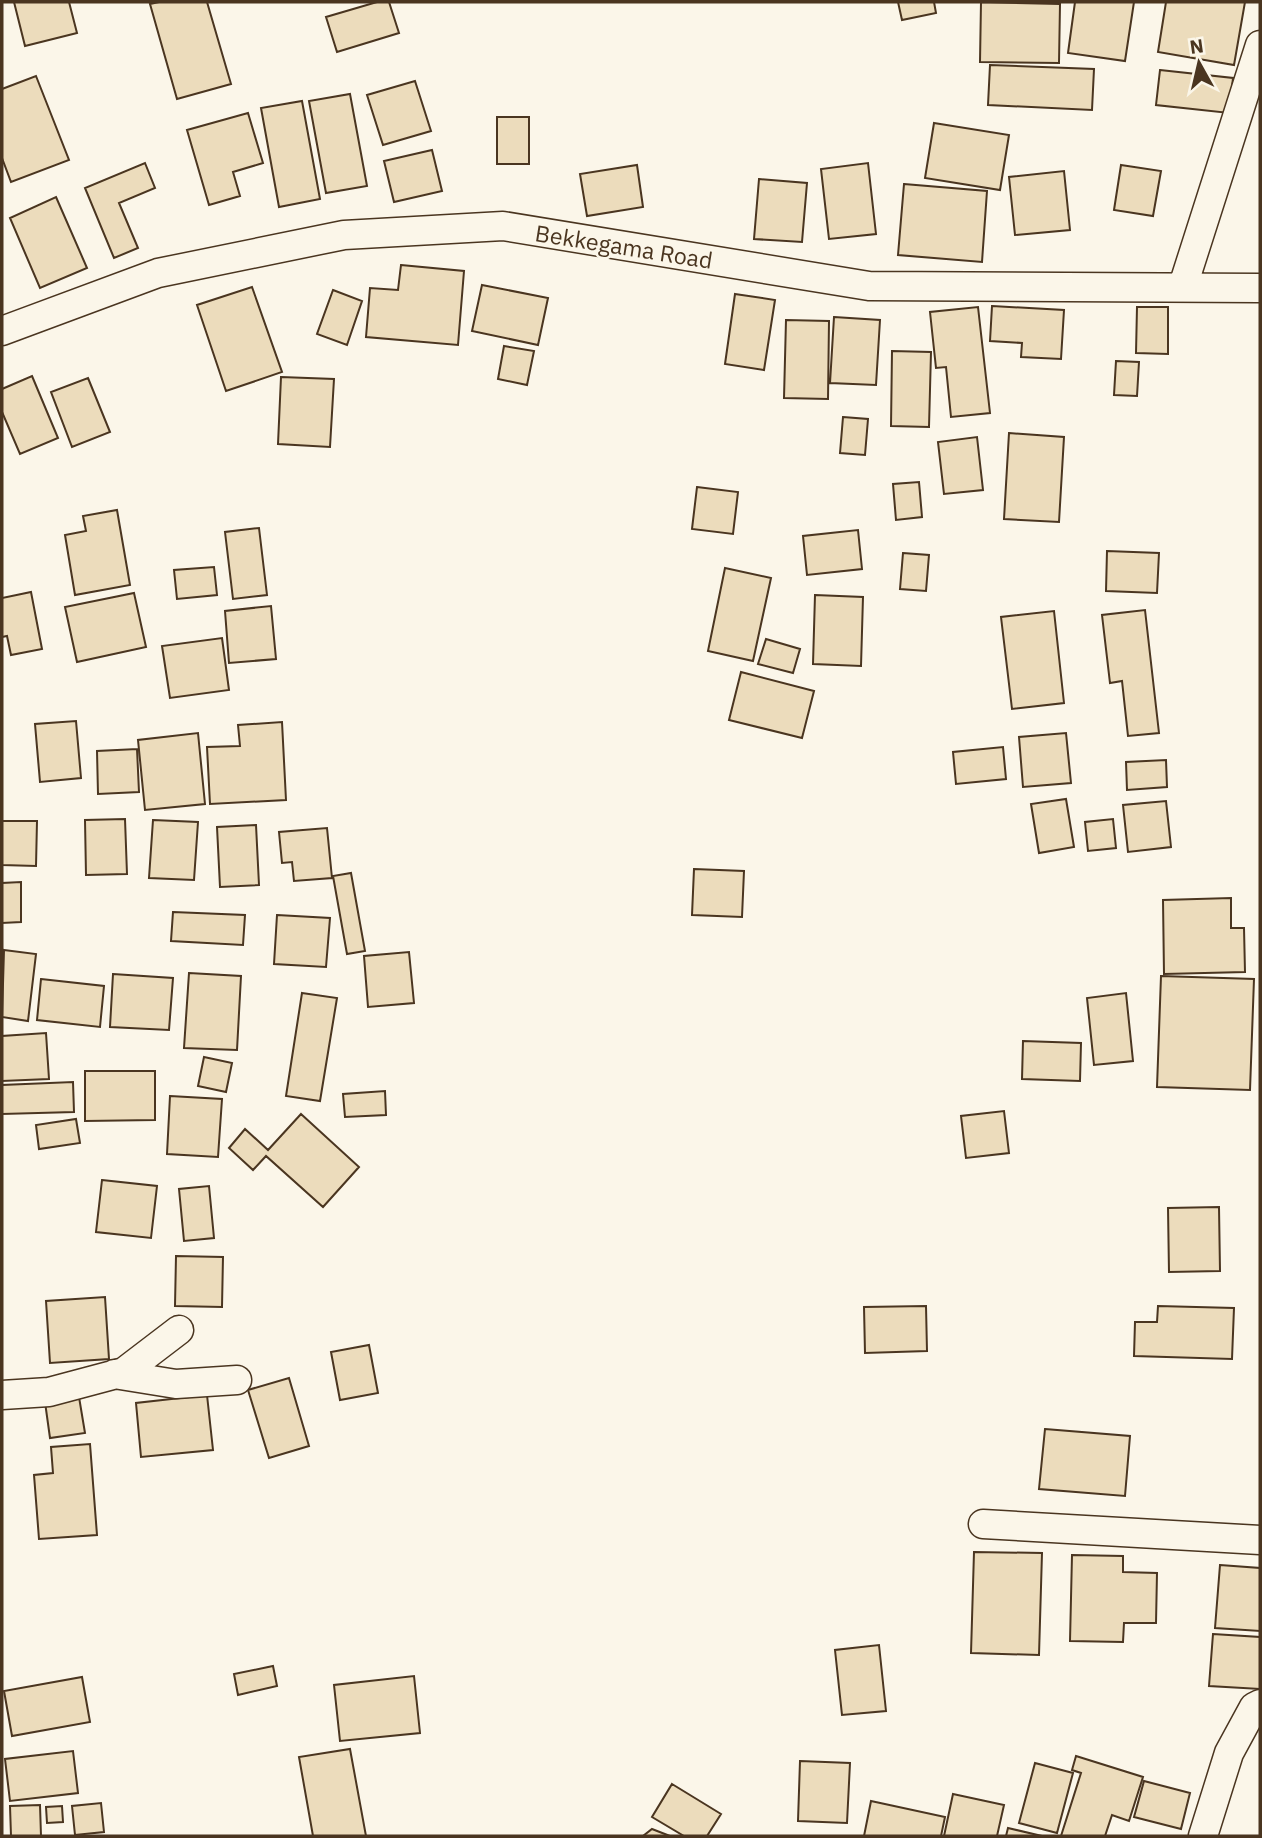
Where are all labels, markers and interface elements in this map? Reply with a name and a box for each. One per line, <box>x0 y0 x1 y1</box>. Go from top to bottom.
north arrow <box>1164 28 1234 98</box>
text: N <box>1188 33 1205 59</box>
street label: Bekkegama Road <box>533 217 715 275</box>

